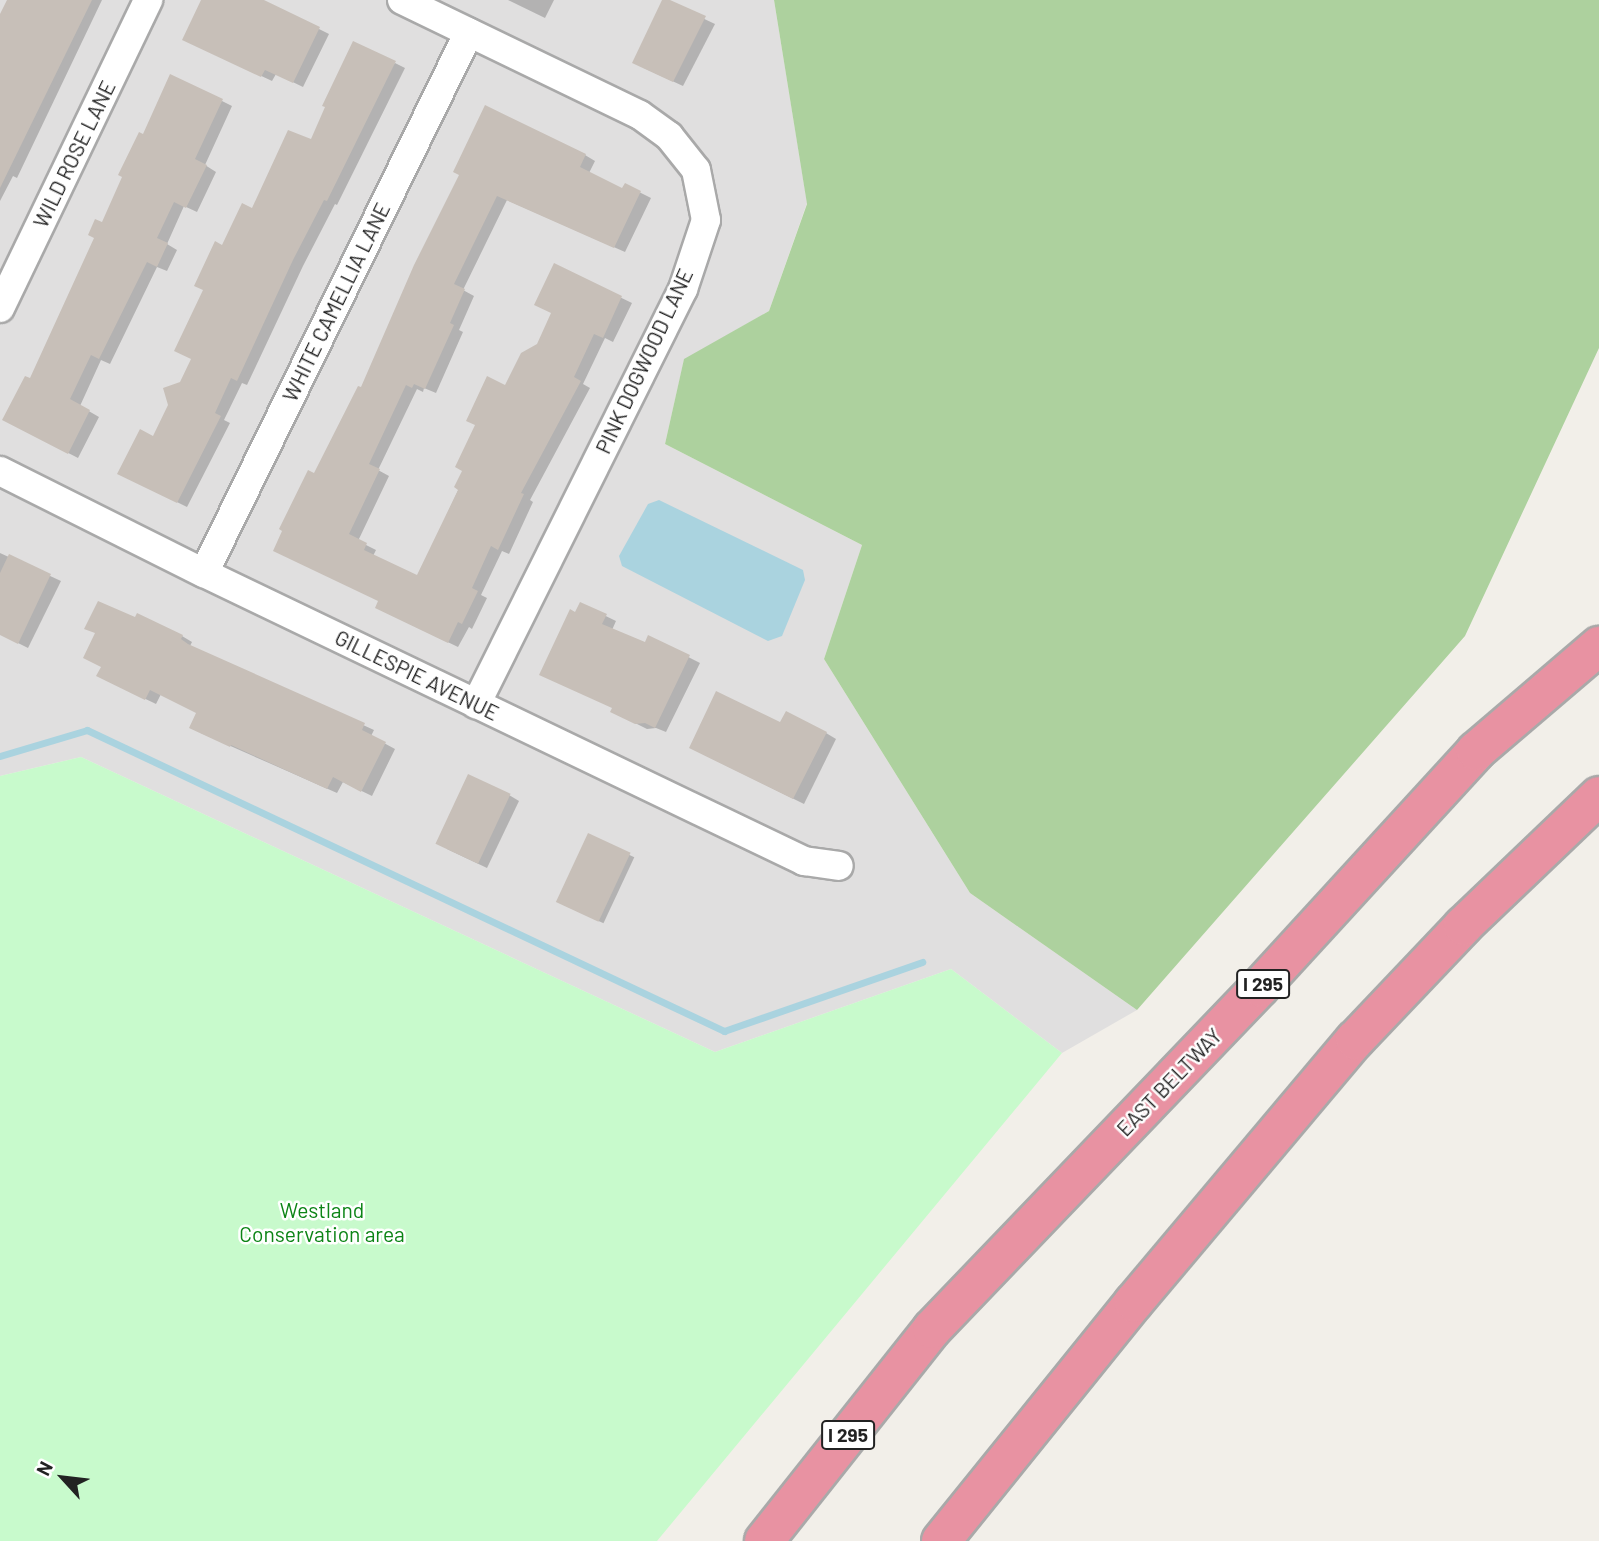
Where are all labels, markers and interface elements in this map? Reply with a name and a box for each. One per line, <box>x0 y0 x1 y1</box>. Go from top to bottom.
street label: WILD ROSE LANE <box>28 76 120 232</box>
street label: WHITE CAMELLIA LANE <box>277 198 395 406</box>
street label: PINK DOGWOOD LANE <box>590 264 698 458</box>
street label: GILLESPIE AVENUE <box>331 624 503 726</box>
road number: I 295 <box>1235 968 1291 1000</box>
street label: EAST BELTWAY <box>1111 1023 1227 1141</box>
park label: Westland Conservation area <box>239 1197 405 1247</box>
road number: I 295 <box>820 1420 876 1450</box>
north arrow <box>28 1443 98 1513</box>
text: N <box>31 1457 57 1479</box>

